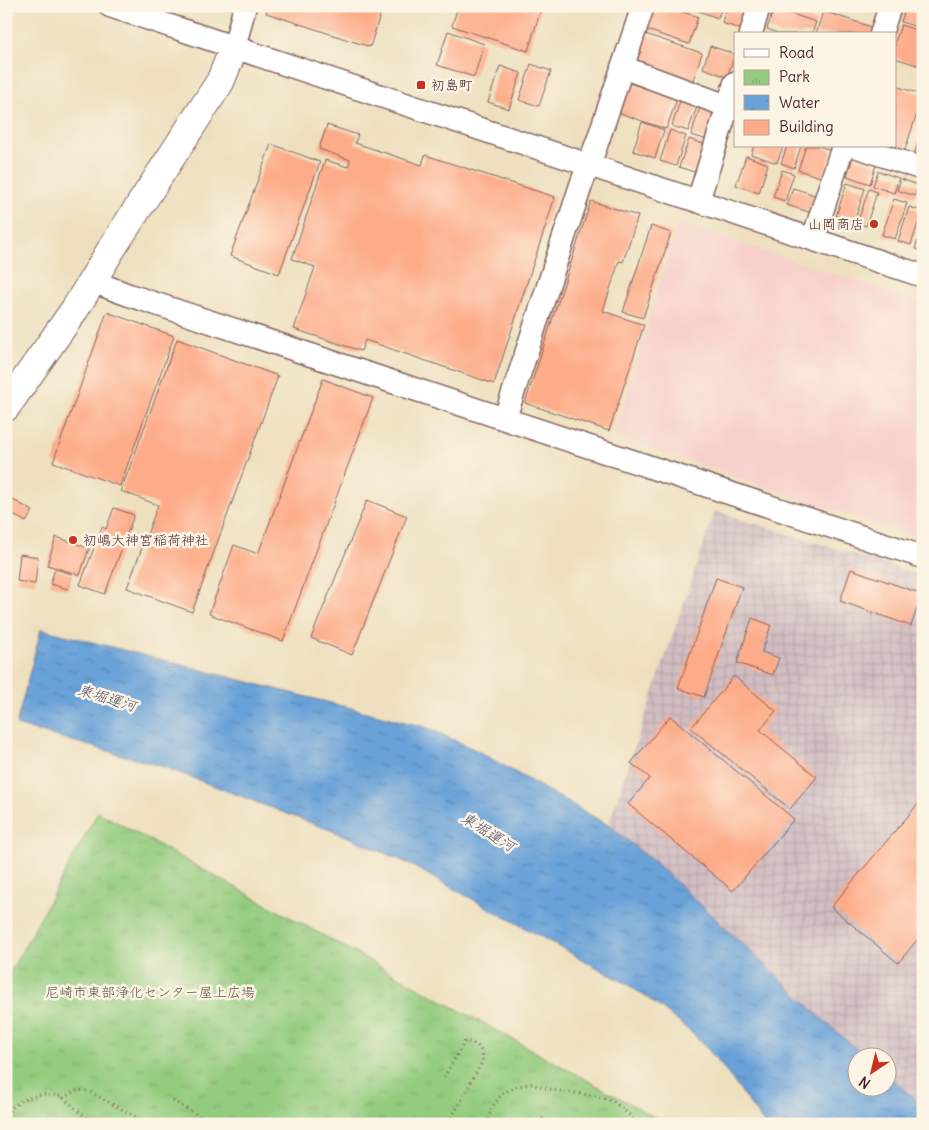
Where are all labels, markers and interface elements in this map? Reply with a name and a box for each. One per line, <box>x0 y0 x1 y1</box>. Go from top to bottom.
legend <box>734 32 896 148</box>
text: Road <box>779 43 814 62</box>
text: Park <box>779 67 810 86</box>
place label: 初島町 <box>431 76 473 94</box>
marker: 初島町 <box>415 79 427 91</box>
text: Water <box>779 93 820 112</box>
text: Building <box>779 117 834 136</box>
place label: 山岡商店 <box>808 215 864 233</box>
marker: 山岡商店 <box>868 218 880 230</box>
place label: 初嶋大神宮稲荷神社 <box>83 531 209 549</box>
marker: 初嶋大神宮稲荷神社 <box>67 534 79 546</box>
water label: 東堀運河 <box>76 680 141 716</box>
water label: 東堀運河 <box>458 808 520 857</box>
park label: 尼崎市東部浄化センター屋上広場 <box>45 983 255 1001</box>
north arrow <box>846 1048 896 1098</box>
text: N <box>855 1072 874 1093</box>

